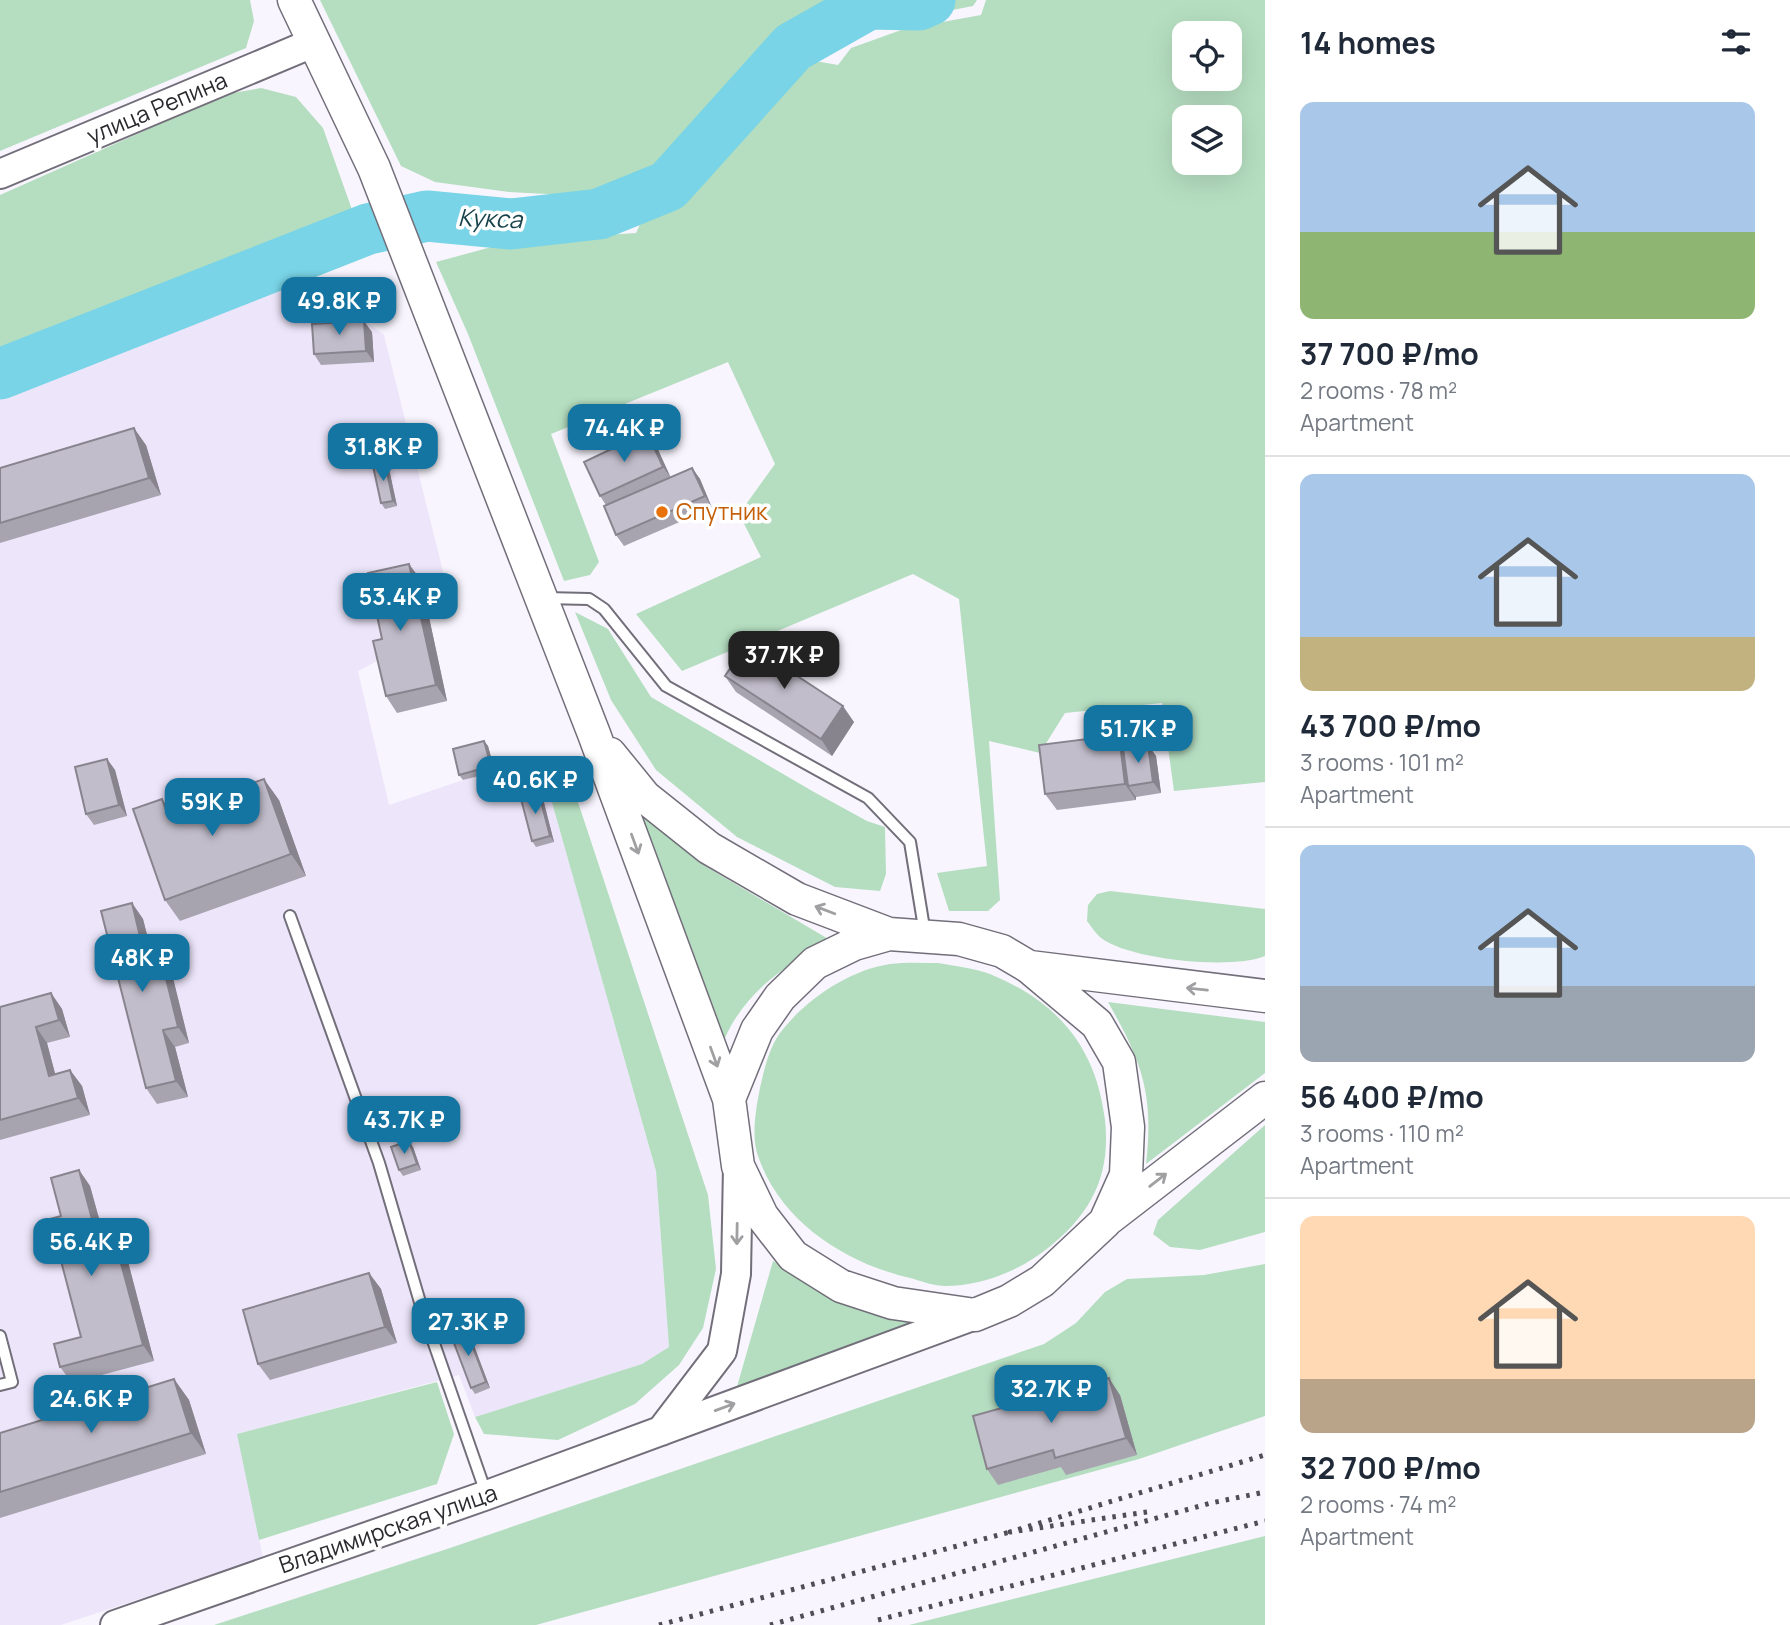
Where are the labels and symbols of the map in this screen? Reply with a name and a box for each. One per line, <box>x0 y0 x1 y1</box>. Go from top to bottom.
street label: улица Репина <box>82 63 232 151</box>
water label: Кукса <box>457 200 524 235</box>
pin: 49.8K ₽ <box>274 278 404 337</box>
pin: 74.4K ₽ <box>559 405 689 464</box>
pin: 31.8K ₽ <box>318 424 448 483</box>
place label: Спутник <box>676 495 768 527</box>
marker: Спутник <box>654 504 670 520</box>
pin: 53.4K ₽ <box>335 574 465 633</box>
pin: 37.7K ₽ <box>719 632 849 691</box>
pin: 51.7K ₽ <box>1073 706 1203 765</box>
pin: 40.6K ₽ <box>470 756 600 816</box>
pin: 59K ₽ <box>163 778 261 838</box>
one-way arrow <box>630 832 642 854</box>
one-way arrow <box>814 902 836 915</box>
pin: 48K ₽ <box>93 934 191 994</box>
one-way arrow <box>1186 982 1209 995</box>
one-way arrow <box>708 1046 721 1068</box>
pin: 43.7K ₽ <box>339 1096 469 1156</box>
one-way arrow <box>1148 1173 1167 1188</box>
pin: 56.4K ₽ <box>26 1218 156 1278</box>
one-way arrow <box>730 1223 743 1246</box>
pin: 27.3K ₽ <box>403 1298 533 1358</box>
pin: 32.7K ₽ <box>986 1366 1116 1425</box>
pin: 24.6K ₽ <box>26 1376 156 1435</box>
one-way arrow <box>714 1400 736 1413</box>
street label: Владимирская улица <box>274 1476 501 1580</box>

